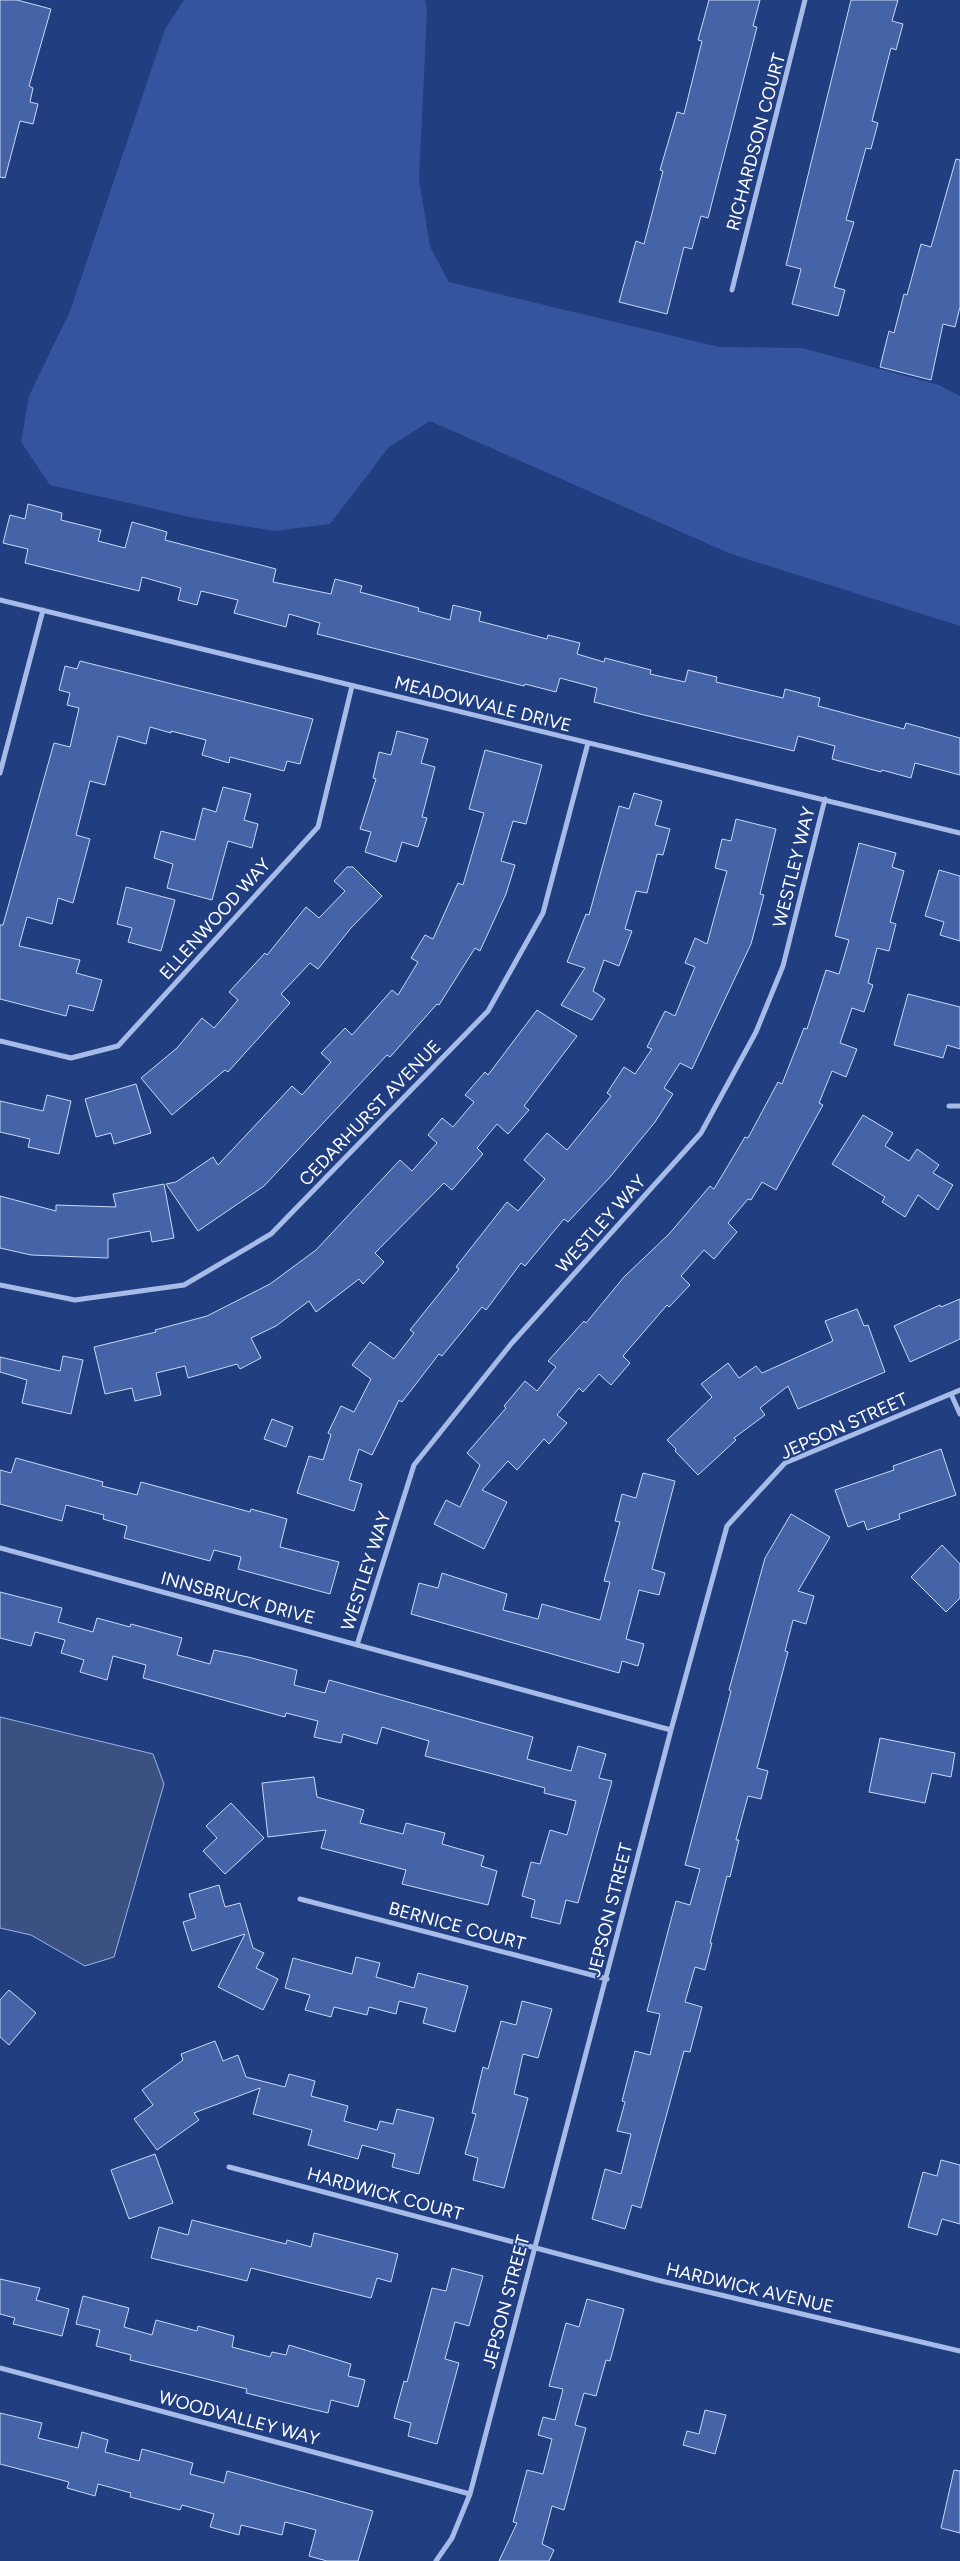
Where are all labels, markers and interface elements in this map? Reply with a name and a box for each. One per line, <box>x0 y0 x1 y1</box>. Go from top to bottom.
street label: RICHARDSON COURT <box>722 51 790 233</box>
street label: MEADOWVALE DRIVE <box>392 671 574 737</box>
street label: WESTLEY WAY <box>768 804 820 930</box>
street label: ELLENWOOD WAY <box>155 854 275 984</box>
street label: CEDARHURST AVENUE <box>295 1035 445 1191</box>
street label: WESTLEY WAY <box>551 1171 651 1277</box>
street label: JEPSON STREET <box>777 1388 911 1464</box>
street label: WESTLEY WAY <box>336 1509 396 1633</box>
street label: INNSBRUCK DRIVE <box>158 1567 318 1629</box>
street label: JEPSON STREET <box>583 1841 637 1979</box>
street label: BERNICE COURT <box>386 1897 528 1955</box>
street label: HARDWICK COURT <box>305 2163 465 2225</box>
street label: JEPSON STREET <box>478 2233 534 2371</box>
street label: HARDWICK AVENUE <box>664 2258 836 2318</box>
street label: WOODVALLEY WAY <box>156 2386 322 2450</box>

